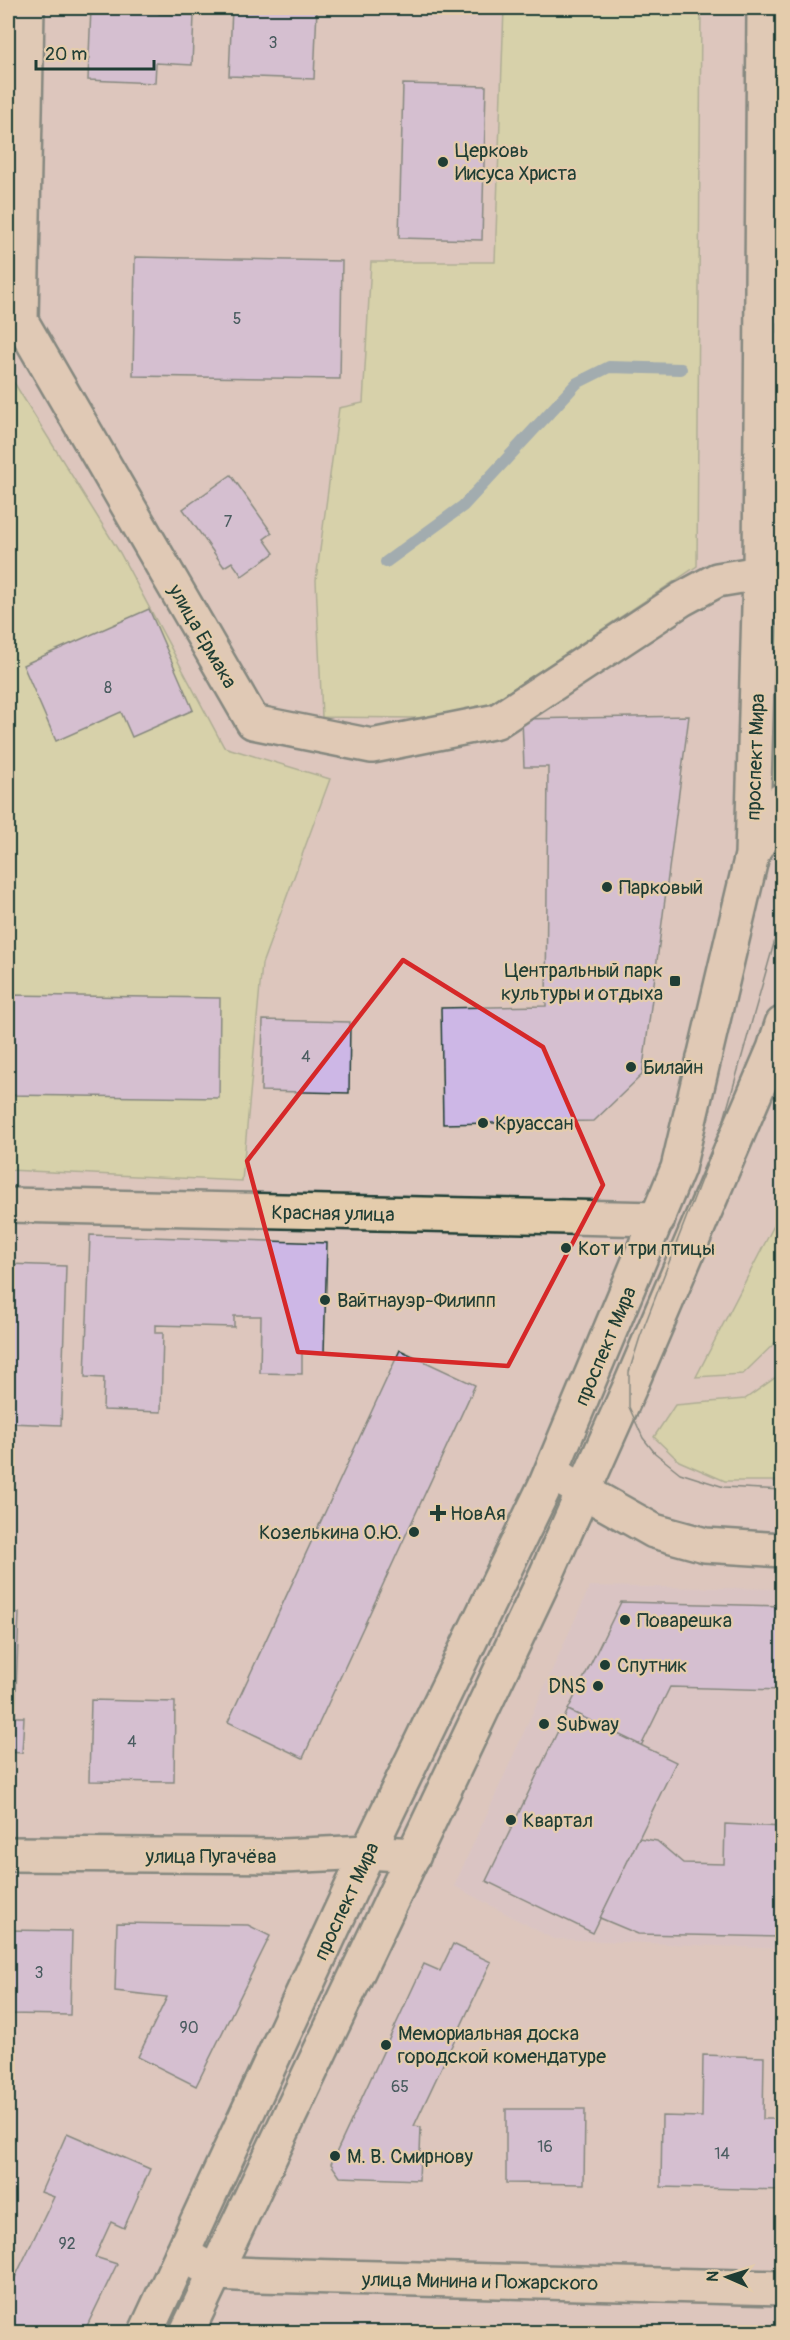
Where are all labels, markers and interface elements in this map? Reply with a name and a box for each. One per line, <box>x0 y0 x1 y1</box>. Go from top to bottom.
scale bar <box>36 33 154 71</box>
house number: 3 <box>269 33 278 53</box>
text: 20 m <box>45 43 87 66</box>
place label: Церковь Иисуса Христа <box>455 138 577 186</box>
marker: Церковь Иисуса Христа <box>436 155 450 169</box>
house number: 5 <box>233 309 241 329</box>
house number: 7 <box>224 512 233 532</box>
street label: улица Ермака <box>162 579 242 693</box>
house number: 8 <box>104 678 112 698</box>
street label: проспект Мира <box>741 693 770 821</box>
place label: Парковый <box>619 875 703 900</box>
marker: Парковый <box>600 880 614 894</box>
place label: Центральный парк культуры и отдыха <box>501 958 663 1006</box>
marker: Центральный парк культуры и отдыха <box>668 974 682 988</box>
house number: 4 <box>301 1047 311 1067</box>
place label: Билайн <box>643 1055 703 1080</box>
marker: Билайн <box>624 1060 638 1074</box>
place label: Круассан <box>495 1111 573 1136</box>
marker: Круассан <box>476 1116 490 1130</box>
street label: Красная улица <box>271 1200 395 1227</box>
place label: Кот и три птицы <box>578 1236 715 1261</box>
marker: Кот и три птицы <box>559 1241 573 1255</box>
street label: проспект Мира <box>569 1283 642 1410</box>
place label: Вайтнауэр-Филипп <box>337 1288 496 1313</box>
marker: Вайтнауэр-Филипп <box>318 1293 332 1307</box>
place label: НовАя <box>450 1501 506 1526</box>
marker: НовАя <box>431 1506 445 1520</box>
place label: Козелькина О.Ю. <box>259 1520 402 1545</box>
marker: Козелькина О.Ю. <box>407 1525 421 1539</box>
place label: Поварешка <box>637 1608 732 1633</box>
marker: Поварешка <box>618 1613 632 1627</box>
place label: Спутник <box>617 1653 687 1678</box>
marker: Спутник <box>598 1658 612 1672</box>
place label: DNS <box>548 1674 586 1699</box>
marker: DNS <box>591 1679 605 1693</box>
place label: Subway <box>556 1712 619 1737</box>
marker: Subway <box>537 1717 551 1731</box>
house number: 4 <box>127 1732 137 1752</box>
place label: Квартал <box>523 1808 593 1833</box>
marker: Квартал <box>504 1813 518 1827</box>
street label: проспект Мира <box>308 1838 385 1964</box>
street label: улица Пугачёва <box>145 1844 276 1869</box>
house number: 3 <box>35 1963 44 1983</box>
house number: 90 <box>179 2018 199 2038</box>
place label: Мемориальная доска городской комендатуре <box>398 2021 606 2069</box>
marker: Мемориальная доска городской комендатуре <box>379 2038 393 2052</box>
house number: 65 <box>391 2077 409 2097</box>
house number: 16 <box>537 2137 553 2157</box>
place label: М. В. Смирнову <box>347 2144 474 2169</box>
house number: 14 <box>714 2144 730 2164</box>
marker: М. В. Смирнову <box>328 2149 342 2163</box>
house number: 92 <box>58 2234 76 2254</box>
north arrow <box>697 2247 757 2307</box>
street label: улица Минина и Пожарского <box>361 2267 599 2296</box>
text: N <box>703 2270 723 2282</box>

